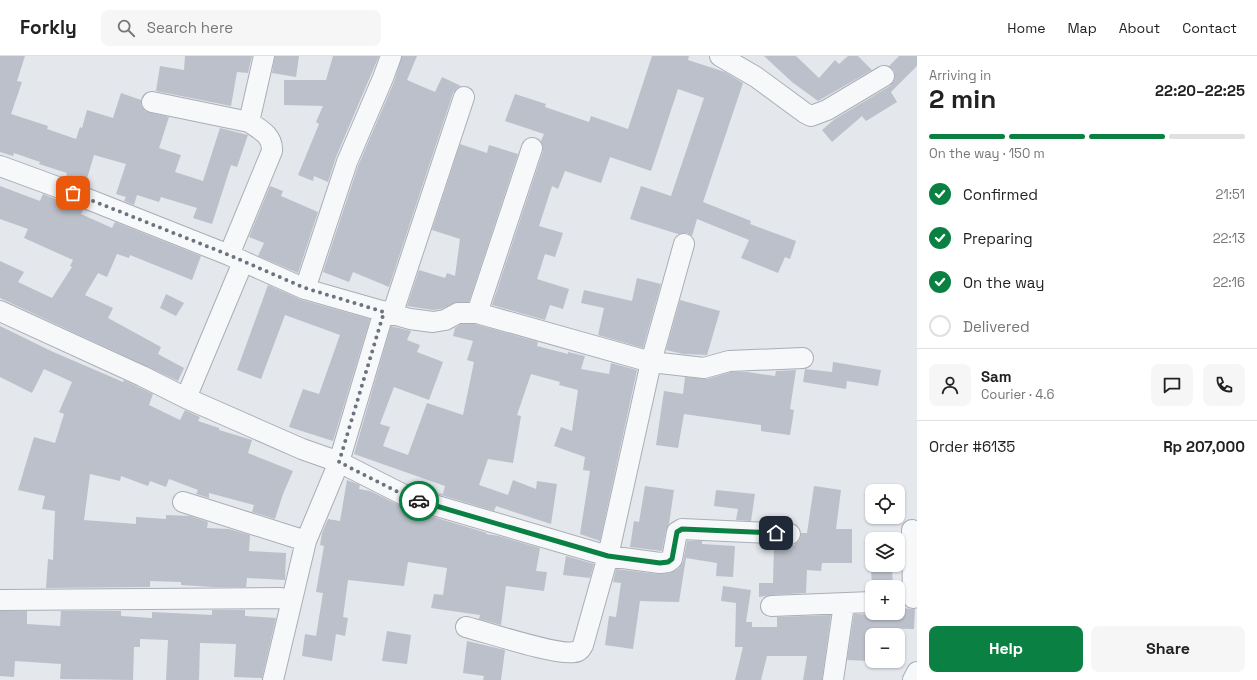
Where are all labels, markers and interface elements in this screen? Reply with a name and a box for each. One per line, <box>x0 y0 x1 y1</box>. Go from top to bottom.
search box <box>101 10 381 46</box>
text: Forkly <box>20 15 77 40</box>
icon: search <box>115 17 137 39</box>
text: Search here <box>147 18 233 37</box>
text: Home <box>1007 19 1045 37</box>
text: Map <box>1067 19 1097 37</box>
text: About <box>1119 19 1160 37</box>
text: Contact <box>1182 19 1237 37</box>
text: Arriving in <box>929 67 991 84</box>
text: 22:20–22:25 <box>1155 81 1245 100</box>
text: 2 min <box>929 82 996 116</box>
text: On the way · 150 m <box>929 145 1045 162</box>
pin <box>56 176 90 210</box>
icon: bag <box>62 182 84 204</box>
icon: check <box>929 183 951 205</box>
text: Confirmed <box>963 185 1038 204</box>
text: 21:51 <box>1215 186 1245 203</box>
icon: check <box>929 227 951 249</box>
text: Preparing <box>963 229 1033 248</box>
text: 22:13 <box>1213 230 1245 247</box>
icon: check <box>929 271 951 293</box>
text: On the way <box>963 273 1044 292</box>
text: 22:16 <box>1213 274 1245 291</box>
text: Delivered <box>963 317 1030 336</box>
button: person <box>929 364 971 406</box>
button: chat <box>1151 364 1193 406</box>
button: phone <box>1203 364 1245 406</box>
text: Sam <box>981 367 1012 386</box>
text: Courier · 4.6 <box>981 386 1054 403</box>
text: Order #6135 <box>929 437 1015 456</box>
text: Rp 207,000 <box>1163 437 1245 456</box>
courier <box>399 481 439 521</box>
map controls <box>865 484 905 668</box>
button: locate <box>865 484 905 524</box>
icon: car <box>408 490 430 512</box>
pin <box>759 516 793 550</box>
icon: home <box>765 522 787 544</box>
button: layers <box>865 532 905 572</box>
button: + <box>865 580 905 620</box>
button: Help <box>929 626 1083 672</box>
button: Share <box>1091 626 1245 672</box>
button: − <box>865 628 905 668</box>

